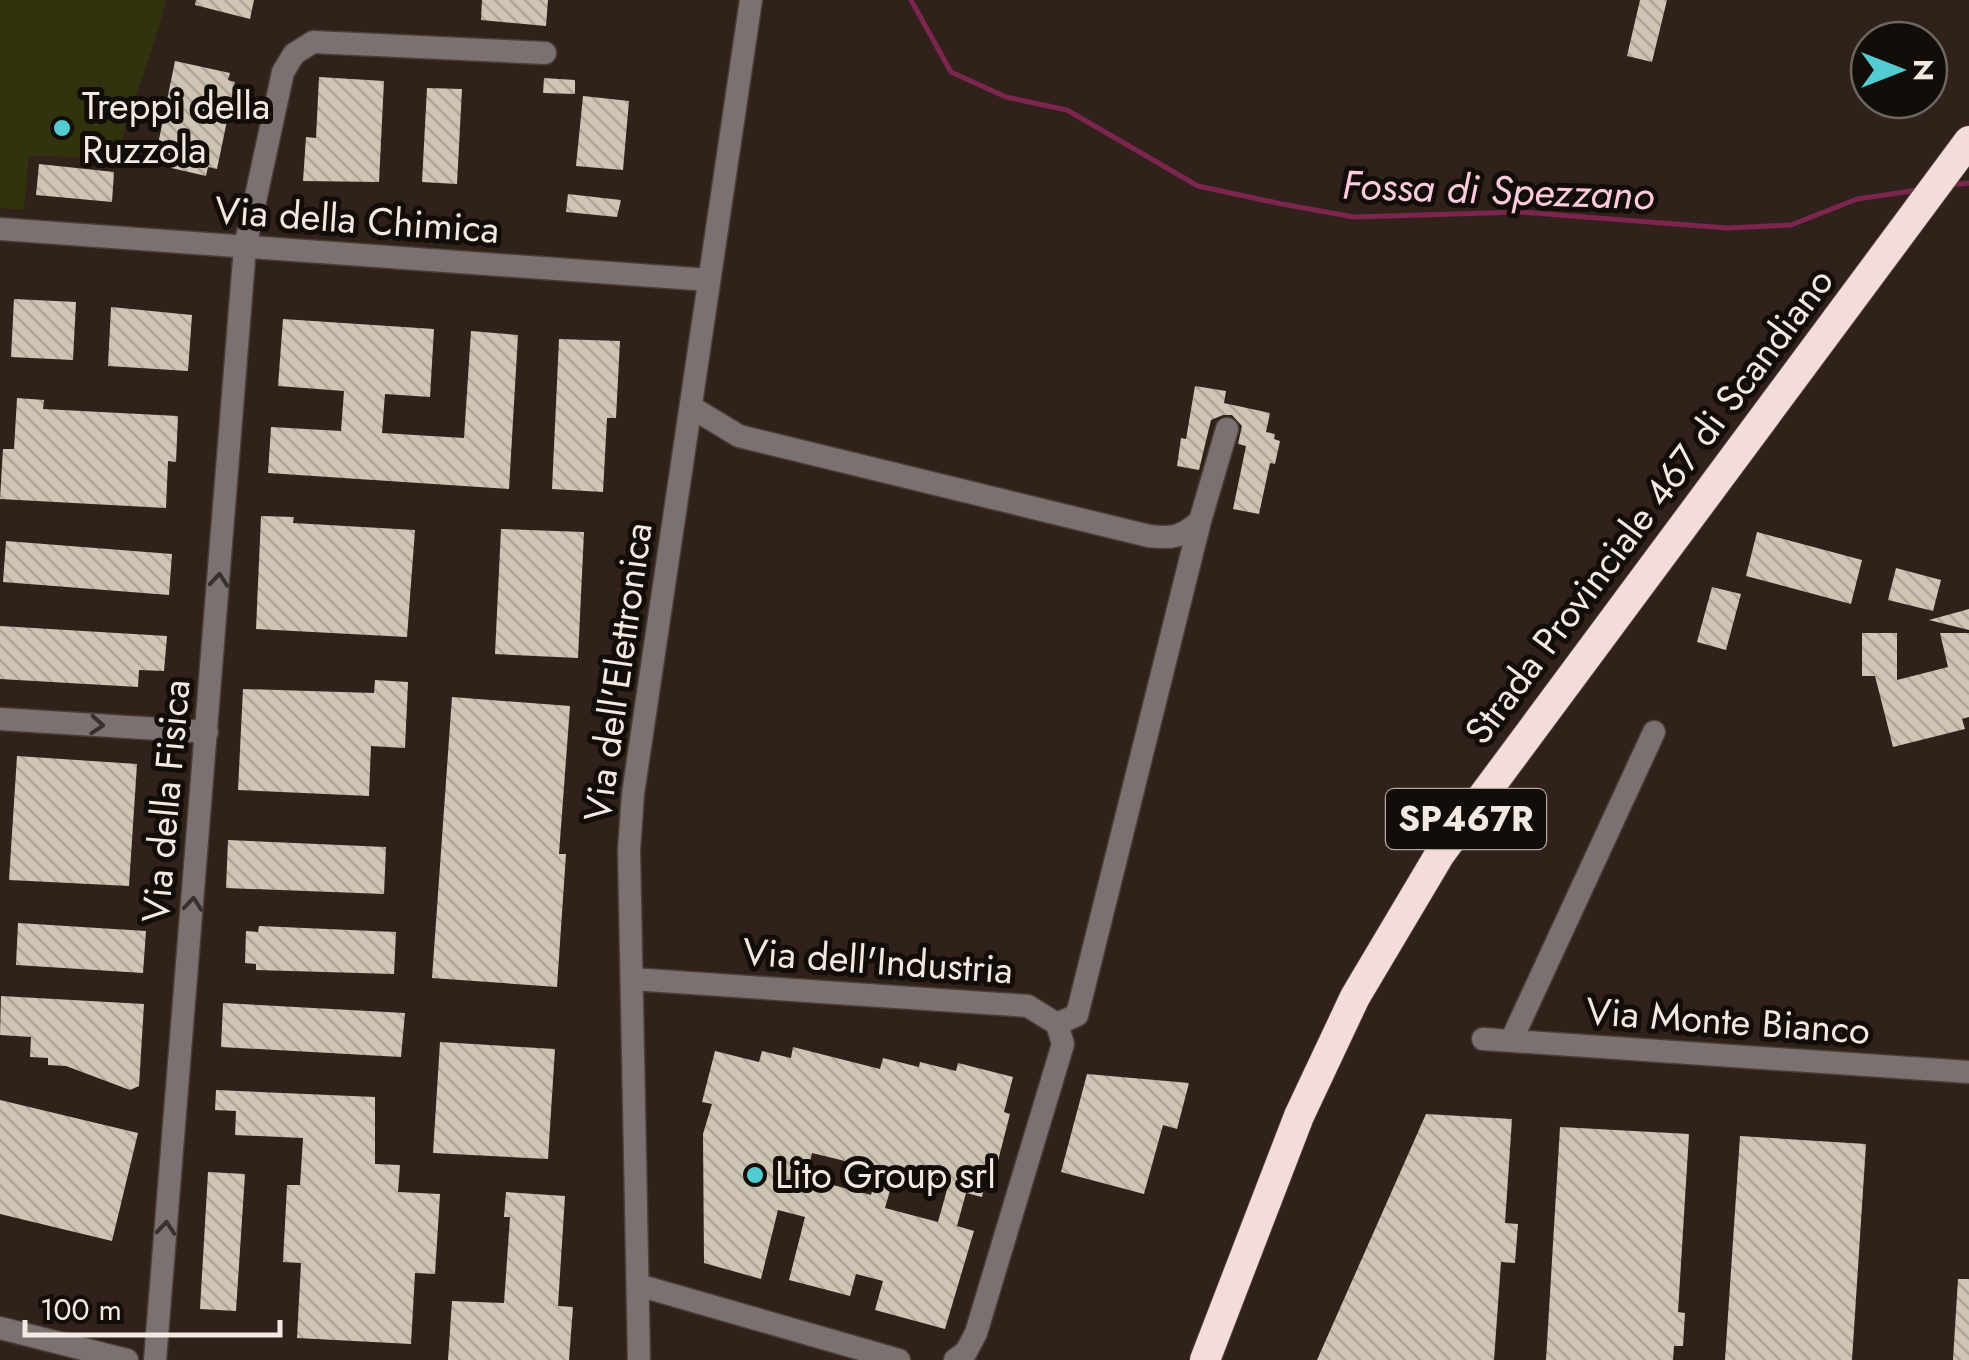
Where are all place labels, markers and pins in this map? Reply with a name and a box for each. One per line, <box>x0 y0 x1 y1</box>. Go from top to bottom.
place label: Treppi della Ruzzola <box>82 78 270 177</box>
marker: Treppi della Ruzzola <box>51 117 73 139</box>
place label: Lito Group srl <box>775 1147 996 1202</box>
marker: Lito Group srl <box>744 1164 766 1186</box>

